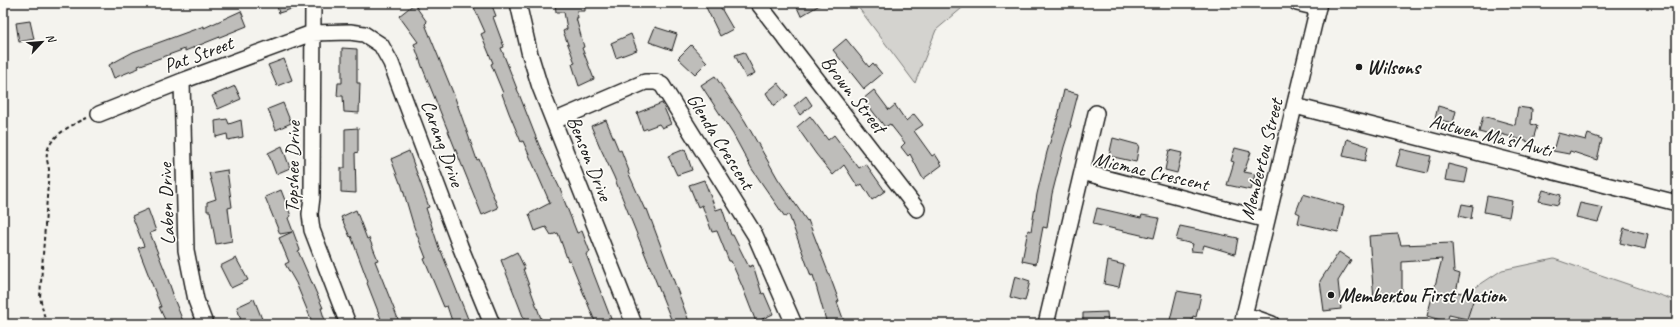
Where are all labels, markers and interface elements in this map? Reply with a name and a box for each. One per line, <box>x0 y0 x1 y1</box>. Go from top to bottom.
north arrow <box>22 22 62 62</box>
street label: Pat Street <box>160 30 238 79</box>
text: N <box>43 31 60 46</box>
street label: Brown Street <box>815 50 894 141</box>
place label: Wilsons <box>1367 55 1422 80</box>
marker: Wilsons <box>1354 62 1364 72</box>
street label: Glenda Crescent <box>681 88 761 196</box>
street label: Membertou Street <box>1234 94 1289 222</box>
street label: Carang Drive <box>415 97 470 191</box>
street label: Autwen Ma'sl Awti <box>1427 108 1557 163</box>
street label: Benson Drive <box>561 112 618 206</box>
street label: Topshee Drive <box>279 119 306 213</box>
street label: Micmac Crescent <box>1091 146 1213 197</box>
street label: Laben Drive <box>153 161 180 245</box>
place label: Membertou First Nation <box>1339 283 1508 308</box>
marker: Membertou First Nation <box>1326 290 1336 300</box>

